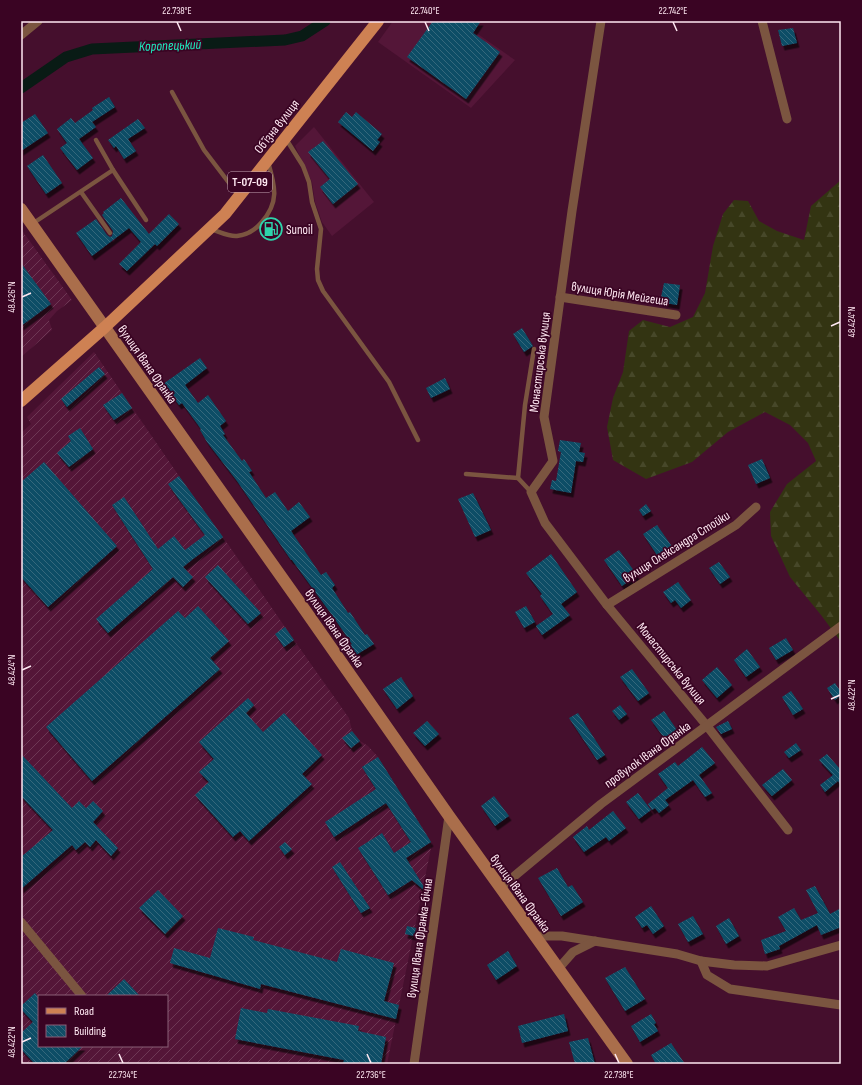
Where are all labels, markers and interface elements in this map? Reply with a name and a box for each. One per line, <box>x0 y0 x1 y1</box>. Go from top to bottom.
text: 22.738°E <box>162 5 192 17</box>
text: 22.740°E <box>410 5 440 17</box>
text: 22.742°E <box>659 5 687 17</box>
water label: Коропецький <box>139 36 202 55</box>
street label: Обʼїзна вулиця <box>251 96 303 157</box>
road number: Т-07-09 <box>228 172 272 192</box>
fuel station icon: Sunoil <box>258 216 284 242</box>
place label: Sunoil <box>286 222 313 238</box>
street label: вулиця Юрія Мейгеша <box>570 278 670 310</box>
text: 48.426°N <box>6 281 18 313</box>
text: 48.424°N <box>846 307 858 337</box>
street label: Монастирська вулиця <box>526 311 554 413</box>
street label: вулиця Івана Франка <box>114 322 180 407</box>
street label: вулиця Олександра Стойки <box>620 507 733 586</box>
street label: вулиця Івана Франка <box>301 586 367 671</box>
street label: Монастирська вулиця <box>633 619 709 708</box>
text: 48.424°N <box>6 655 18 685</box>
text: 48.422°N <box>846 680 858 710</box>
street label: провулок Івана Франка <box>601 718 694 792</box>
street label: вулиця Івана Франка <box>487 852 554 936</box>
street label: вулиця Івана Франка-бічна <box>404 877 436 999</box>
legend <box>38 995 168 1047</box>
text: Road <box>74 1004 94 1019</box>
text: Building <box>74 1024 106 1039</box>
text: 48.422°N <box>6 1027 18 1057</box>
text: 22.734°E <box>109 1069 137 1081</box>
text: 22.736°E <box>356 1069 386 1081</box>
text: 22.738°E <box>604 1069 634 1081</box>

